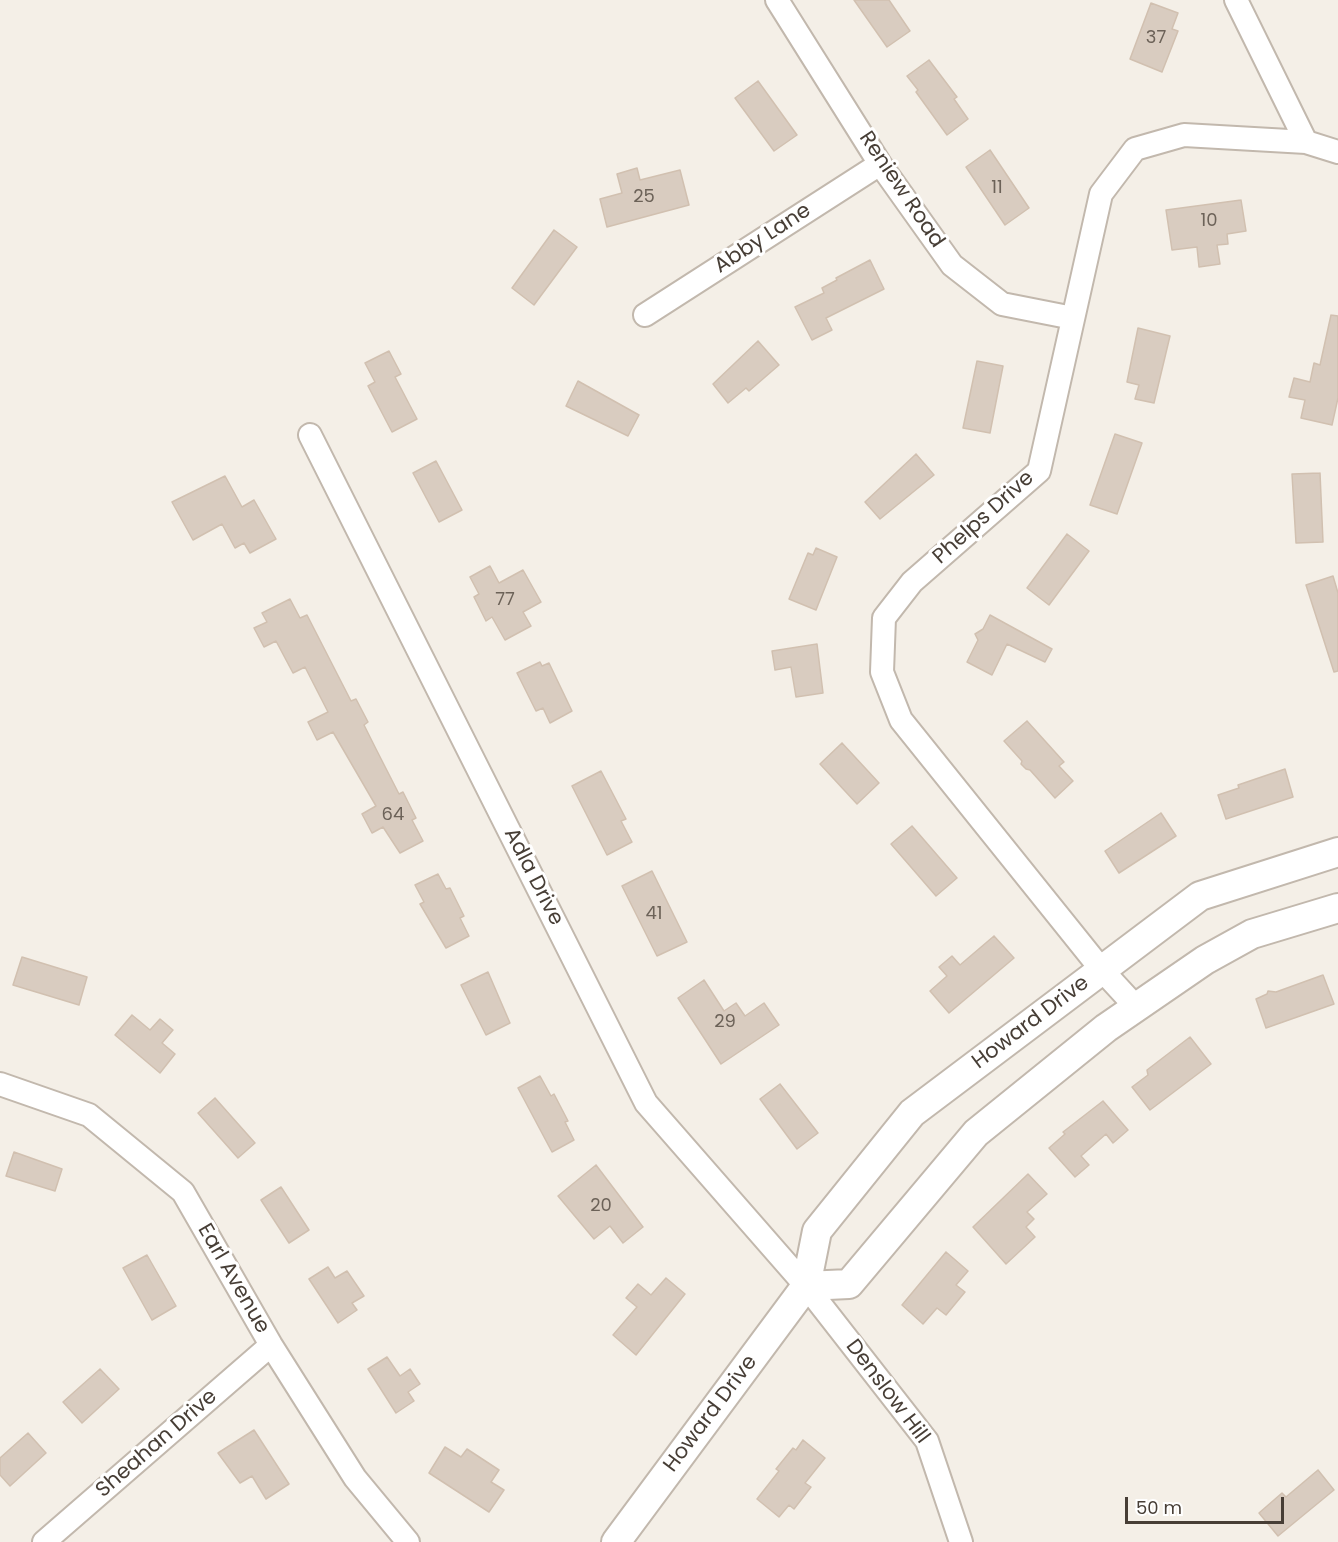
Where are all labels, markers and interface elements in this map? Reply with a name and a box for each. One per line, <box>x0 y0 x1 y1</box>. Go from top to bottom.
house number: 37 <box>1146 27 1166 49</box>
street label: Reniew Road <box>853 127 949 253</box>
house number: 11 <box>991 177 1003 199</box>
house number: 25 <box>633 186 655 208</box>
street label: Abby Lane <box>710 199 816 279</box>
house number: 10 <box>1200 210 1218 232</box>
street label: Phelps Drive <box>928 466 1040 570</box>
house number: 77 <box>495 589 515 611</box>
house number: 64 <box>382 804 404 826</box>
street label: Adla Drive <box>498 824 568 930</box>
house number: 41 <box>645 903 663 925</box>
street label: Howard Drive <box>968 971 1094 1075</box>
house number: 29 <box>714 1011 736 1033</box>
house number: 20 <box>590 1195 612 1217</box>
street label: Earl Avenue <box>191 1220 275 1338</box>
street label: Denslow Hill <box>840 1335 934 1449</box>
street label: Howard Drive <box>659 1351 763 1477</box>
street label: Sheahan Drive <box>91 1385 223 1503</box>
scale bar <box>1128 1485 1287 1523</box>
text: 50 m <box>1136 1495 1182 1520</box>

